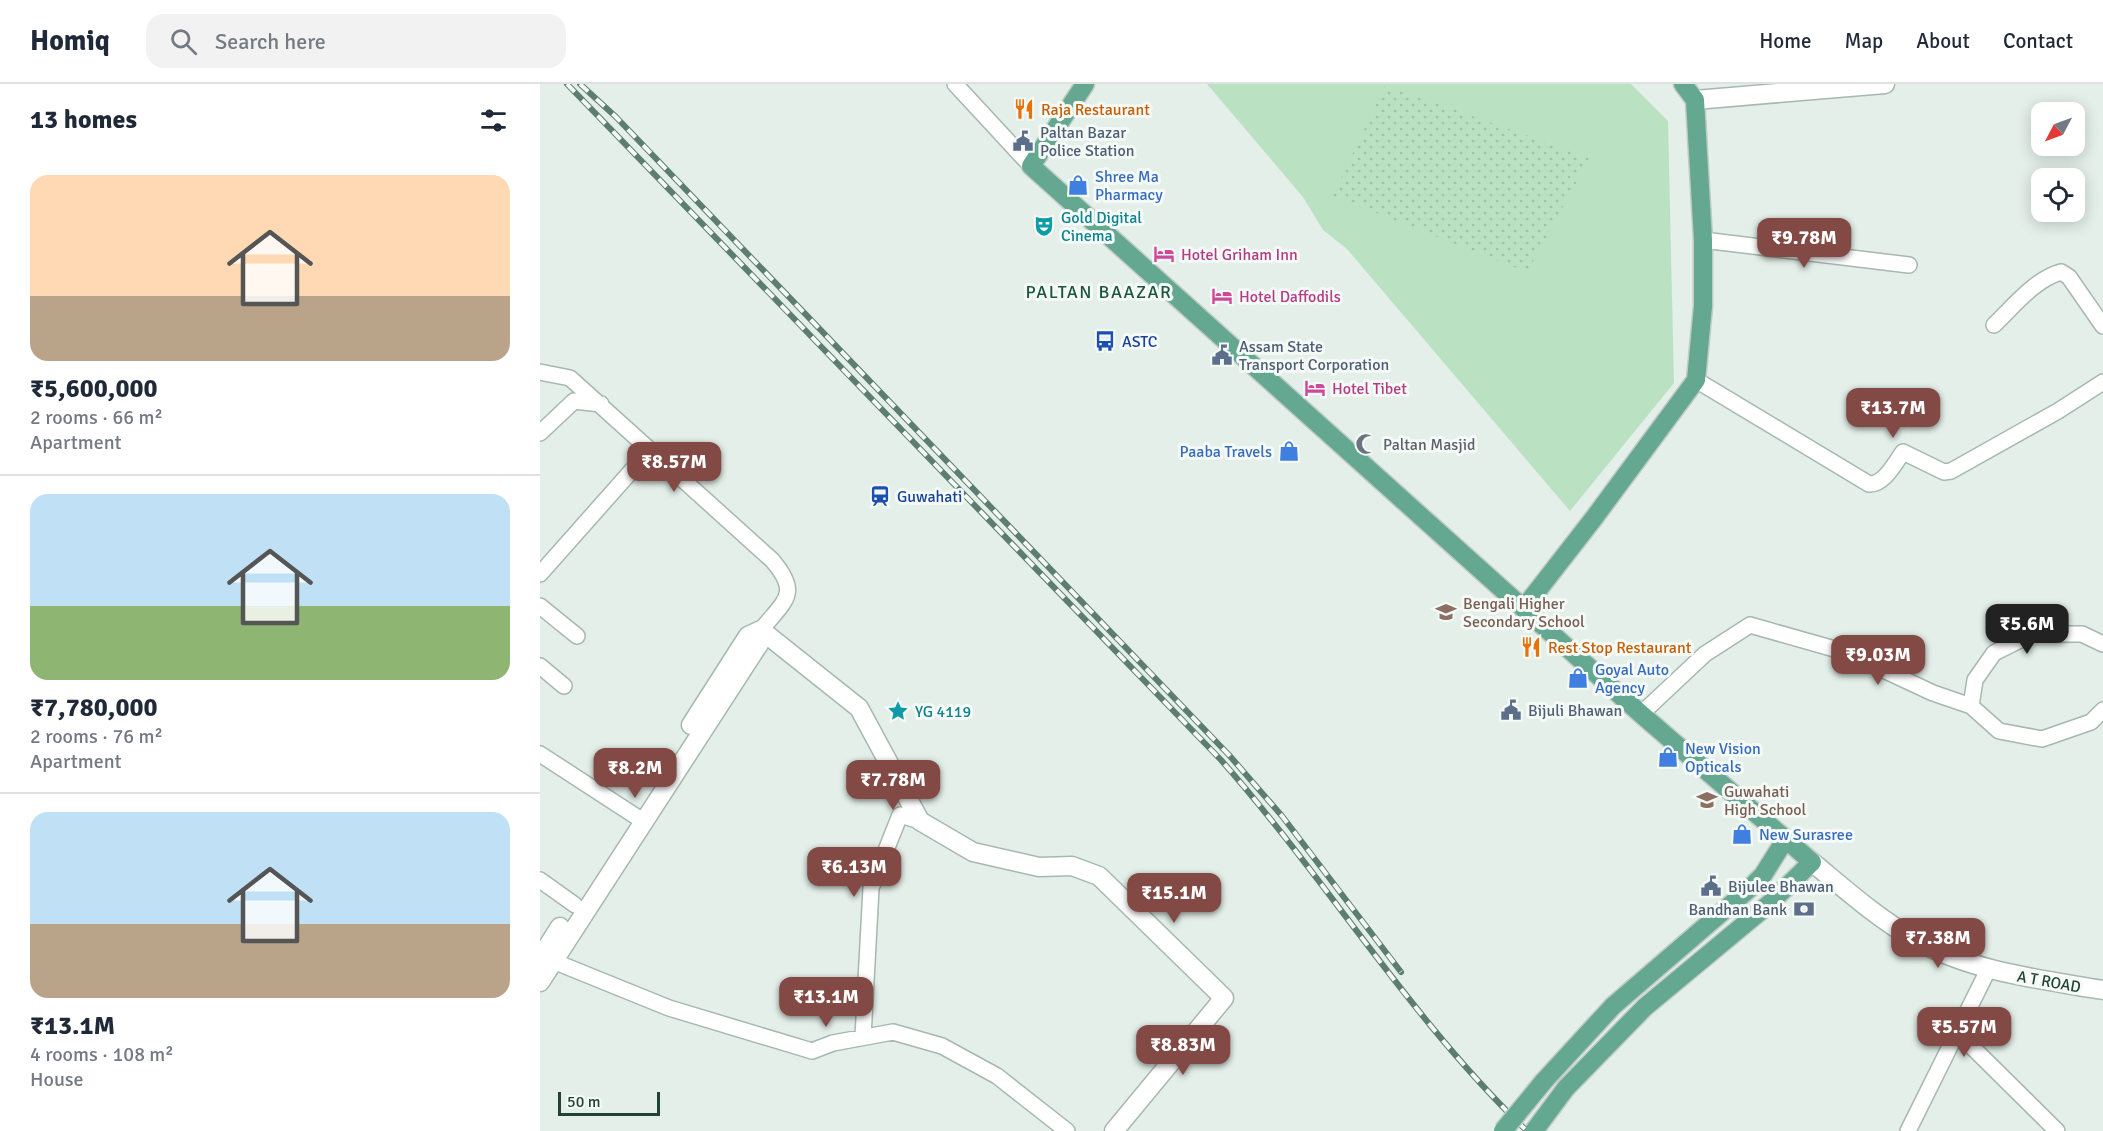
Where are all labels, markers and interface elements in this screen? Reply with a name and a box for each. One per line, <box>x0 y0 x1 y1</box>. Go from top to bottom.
search box <box>146 14 566 68</box>
text: Homiq <box>30 24 110 58</box>
icon: search <box>167 25 200 58</box>
text: Search here <box>215 28 326 55</box>
text: Home <box>1759 28 1812 54</box>
text: Map <box>1845 28 1883 54</box>
text: About <box>1916 28 1970 54</box>
text: Contact <box>2003 28 2073 54</box>
restaurant icon: Raja Restaurant <box>1012 97 1036 121</box>
place label: Raja Restaurant <box>1041 100 1150 120</box>
north arrow <box>2031 102 2085 156</box>
map controls <box>2031 102 2085 222</box>
text: 13 homes <box>30 104 137 136</box>
icon: filters <box>477 104 510 137</box>
place label: Paltan Bazar Police Station <box>1040 123 1134 161</box>
public building icon: Paltan Bazar Police Station <box>1011 129 1035 153</box>
place label: Shree Ma Pharmacy <box>1095 167 1163 205</box>
button: locate <box>2031 168 2085 222</box>
shop icon: Shree Ma Pharmacy <box>1066 173 1090 197</box>
place label: Gold Digital Cinema <box>1061 208 1142 246</box>
icon: home <box>216 214 324 322</box>
theatre icon: Gold Digital Cinema <box>1032 214 1056 238</box>
pin: ₹9.78M <box>1755 218 1853 269</box>
text: ₹9.78M <box>1771 225 1837 250</box>
hotel icon: Hotel Griham Inn <box>1152 242 1176 266</box>
place label: Hotel Griham Inn <box>1181 245 1298 265</box>
district label: PALTAN BAAZAR <box>1026 281 1172 303</box>
hotel icon: Hotel Daffodils <box>1210 284 1234 308</box>
place label: Hotel Daffodils <box>1239 287 1341 307</box>
bus stop icon: ASTC <box>1093 329 1117 353</box>
place label: ASTC <box>1122 332 1158 352</box>
place label: Assam State Transport Corporation <box>1239 337 1389 375</box>
public building icon: Assam State Transport Corporation <box>1210 343 1234 367</box>
text: ₹5,600,000 <box>30 373 158 405</box>
hotel icon: Hotel Tibet <box>1303 376 1327 400</box>
place label: Hotel Tibet <box>1332 379 1407 399</box>
pin: ₹13.7M <box>1844 388 1942 439</box>
text: ₹13.7M <box>1860 395 1926 420</box>
text: 2 rooms · 66 m² <box>30 405 163 430</box>
text: Apartment <box>30 430 122 455</box>
mosque icon: Paltan Masjid <box>1354 432 1378 456</box>
place label: Paltan Masjid <box>1383 435 1476 455</box>
shop icon: Paaba Travels <box>1277 439 1301 463</box>
pin: ₹8.57M <box>625 442 723 493</box>
place label: Paaba Travels <box>1179 442 1272 462</box>
text: ₹8.57M <box>641 449 707 474</box>
station icon: Guwahati <box>868 484 892 508</box>
place label: Guwahati <box>897 487 962 507</box>
icon: home <box>216 533 324 641</box>
place label: Bengali Higher Secondary School <box>1463 594 1585 632</box>
school or university icon: Bengali Higher Secondary School <box>1434 600 1458 624</box>
pin: ₹5.6M <box>1985 604 2069 655</box>
text: ₹5.6M <box>2000 611 2054 636</box>
restaurant icon: Rest Stop Restaurant <box>1519 635 1543 659</box>
pin: ₹9.03M <box>1829 635 1927 686</box>
place label: Rest Stop Restaurant <box>1548 638 1692 658</box>
text: ₹9.03M <box>1845 642 1911 667</box>
place label: Goyal Auto Agency <box>1595 660 1669 698</box>
shop icon: Goyal Auto Agency <box>1566 666 1590 690</box>
text: ₹7,780,000 <box>30 692 158 724</box>
public building icon: Bijuli Bhawan <box>1499 698 1523 722</box>
place icon: YG 4119 <box>886 699 910 723</box>
place label: Bijuli Bhawan <box>1528 701 1622 721</box>
place label: YG 4119 <box>915 702 971 722</box>
text: 2 rooms · 76 m² <box>30 724 163 749</box>
place label: New Vision Opticals <box>1685 739 1761 777</box>
shop icon: New Vision Opticals <box>1656 745 1680 769</box>
pin: ₹8.2M <box>593 748 677 799</box>
text: Apartment <box>30 749 122 774</box>
text: ₹8.2M <box>608 755 662 780</box>
pin: ₹7.78M <box>844 760 942 811</box>
text: ₹7.78M <box>860 767 926 792</box>
place label: Guwahati High School <box>1724 782 1807 820</box>
school or university icon: Guwahati High School <box>1695 788 1719 812</box>
shop icon: New Surasree <box>1730 822 1754 846</box>
place label: New Surasree <box>1759 825 1853 845</box>
pin: ₹6.13M <box>805 847 903 898</box>
icon: home <box>216 851 324 959</box>
text: ₹6.13M <box>821 854 887 879</box>
pin: ₹15.1M <box>1125 873 1223 924</box>
public building icon: Bijulee Bhawan <box>1699 874 1723 898</box>
place label: Bijulee Bhawan <box>1728 877 1834 897</box>
text: ₹15.1M <box>1141 880 1207 905</box>
bank icon: Bandhan Bank <box>1792 897 1816 921</box>
place label: Bandhan Bank <box>1688 900 1787 920</box>
pin: ₹7.38M <box>1889 918 1987 969</box>
text: ₹7.38M <box>1905 925 1971 950</box>
street label: A T ROAD <box>2015 967 2082 997</box>
pin: ₹13.1M <box>777 977 875 1028</box>
text: ₹13.1M <box>793 984 859 1009</box>
pin: ₹5.57M <box>1915 1007 2013 1058</box>
text: ₹13.1M <box>30 1010 115 1042</box>
text: ₹5.57M <box>1931 1014 1997 1039</box>
pin: ₹8.83M <box>1134 1025 1232 1076</box>
text: ₹8.83M <box>1150 1032 1216 1057</box>
text: 4 rooms · 108 m² <box>30 1042 174 1067</box>
text: House <box>30 1067 84 1092</box>
scale bar <box>558 1089 660 1116</box>
text: 50 m <box>567 1092 601 1112</box>

